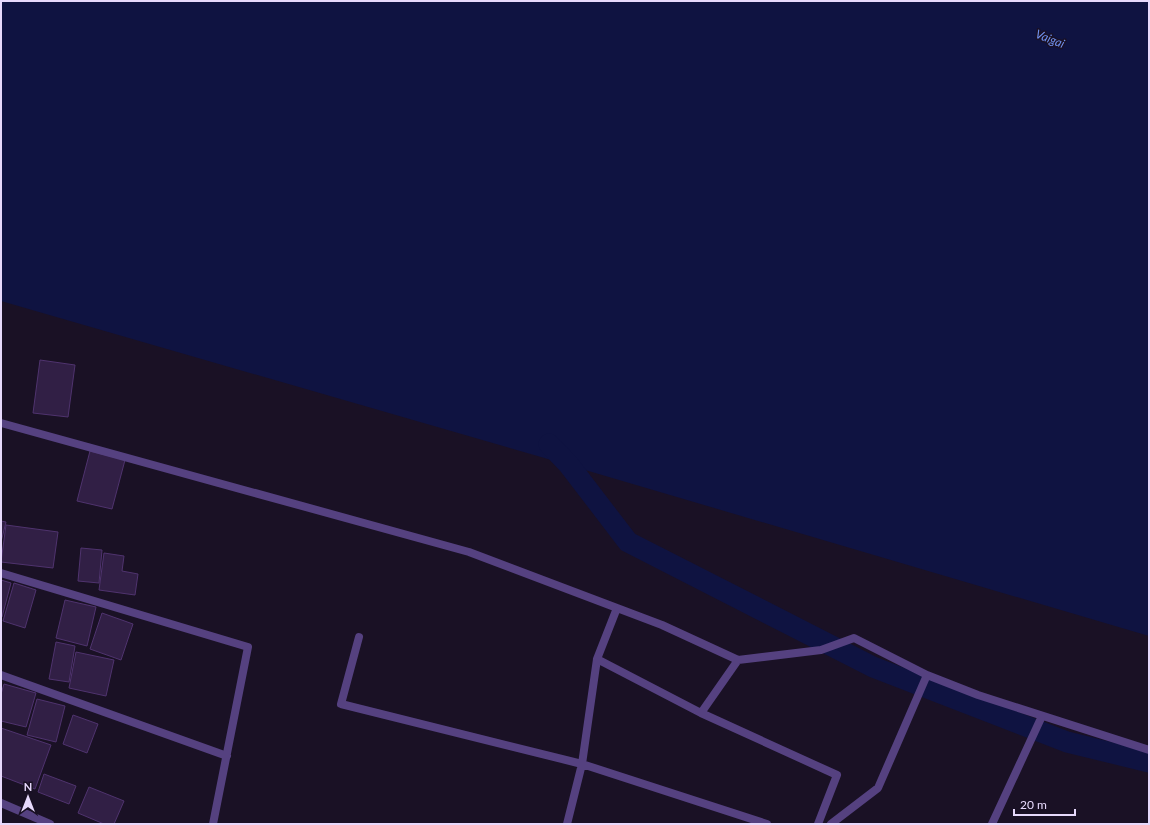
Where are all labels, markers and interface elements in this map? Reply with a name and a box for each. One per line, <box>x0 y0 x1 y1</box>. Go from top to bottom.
water label: Vaigai <box>1033 26 1067 51</box>
north arrow <box>8 777 48 817</box>
text: N <box>24 780 32 793</box>
scale bar <box>1014 791 1075 817</box>
text: 20 m <box>1020 797 1047 812</box>

